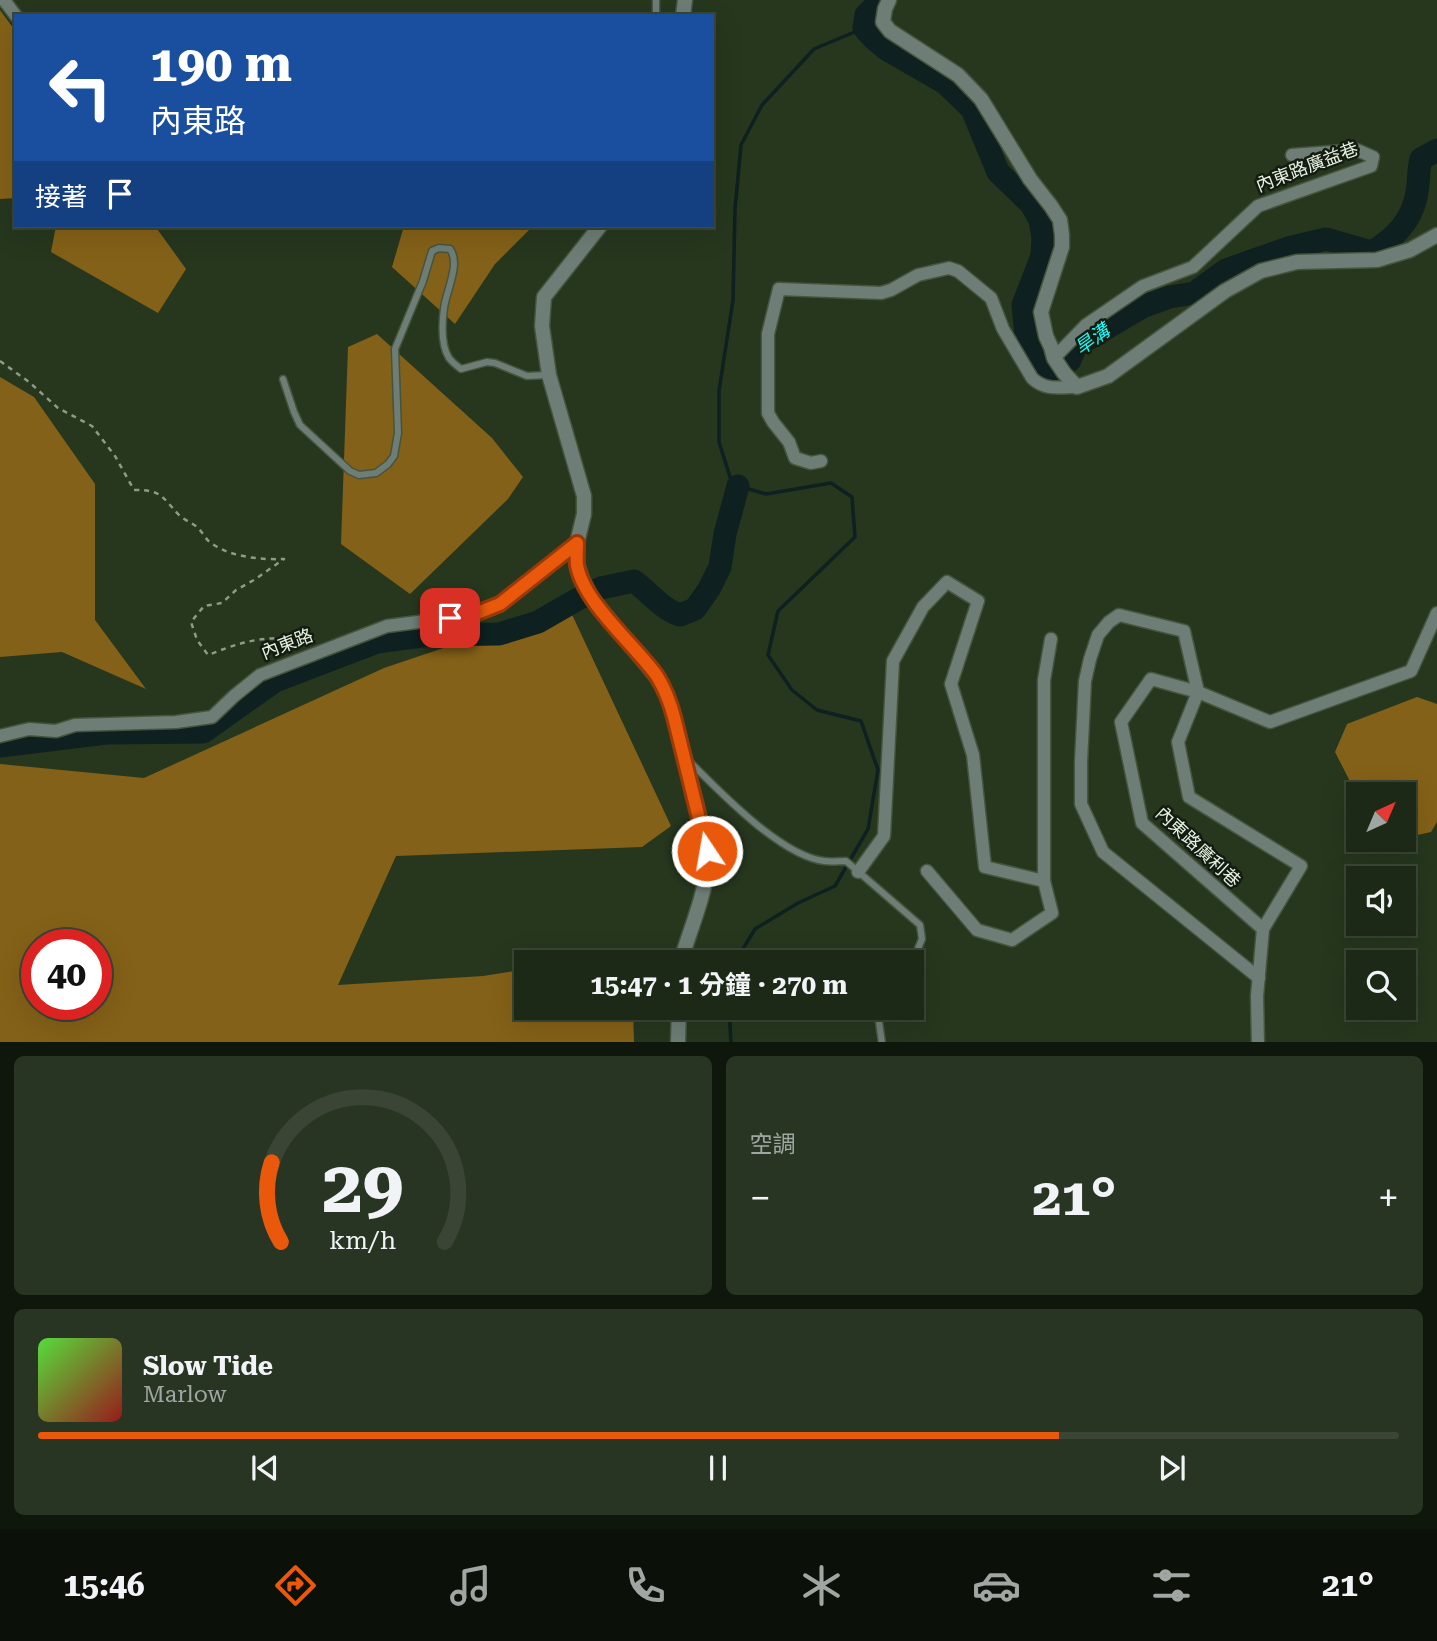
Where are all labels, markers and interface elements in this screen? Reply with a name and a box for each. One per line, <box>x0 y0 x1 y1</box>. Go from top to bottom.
text: 190 m <box>150 36 292 93</box>
icon: left <box>35 42 126 133</box>
text: 內東路 <box>150 102 246 140</box>
street label: 內東路廣益巷 <box>1253 137 1361 196</box>
icon: arrive <box>101 175 139 213</box>
text: 接著 <box>35 182 87 212</box>
water label: 旱溝 <box>1070 317 1117 360</box>
pin <box>420 588 480 648</box>
icon: arrive <box>431 599 469 637</box>
street label: 內東路 <box>258 624 316 663</box>
north arrow <box>1346 782 1416 852</box>
map controls <box>1346 782 1416 1020</box>
street label: 內東路廣利巷 <box>1152 802 1245 891</box>
position arrow <box>670 814 744 888</box>
button: sound <box>1346 866 1416 936</box>
speed limit sign: 40 <box>21 929 112 1020</box>
button: search <box>1346 950 1416 1020</box>
text: 15:47 · 1 分鐘 · 270 m <box>590 970 848 1000</box>
text: 空調 <box>750 1131 796 1158</box>
text: 29 <box>322 1145 404 1230</box>
text: 21° <box>1032 1167 1116 1228</box>
text: − <box>750 1176 771 1220</box>
text: + <box>1378 1176 1399 1220</box>
text: km/h <box>329 1225 396 1254</box>
text: Slow Tide <box>143 1351 273 1381</box>
text: Marlow <box>143 1381 226 1408</box>
icon: previous <box>246 1449 284 1487</box>
icon: pause <box>699 1449 737 1487</box>
icon: next <box>1153 1449 1191 1487</box>
icon: directions <box>271 1561 320 1610</box>
icon: music <box>446 1561 495 1610</box>
icon: phone <box>621 1561 670 1610</box>
icon: climate <box>797 1561 846 1610</box>
icon: car <box>972 1561 1021 1610</box>
icon: filters <box>1147 1561 1196 1610</box>
text: 15:46 <box>63 1566 145 1604</box>
text: 21° <box>1322 1566 1374 1604</box>

